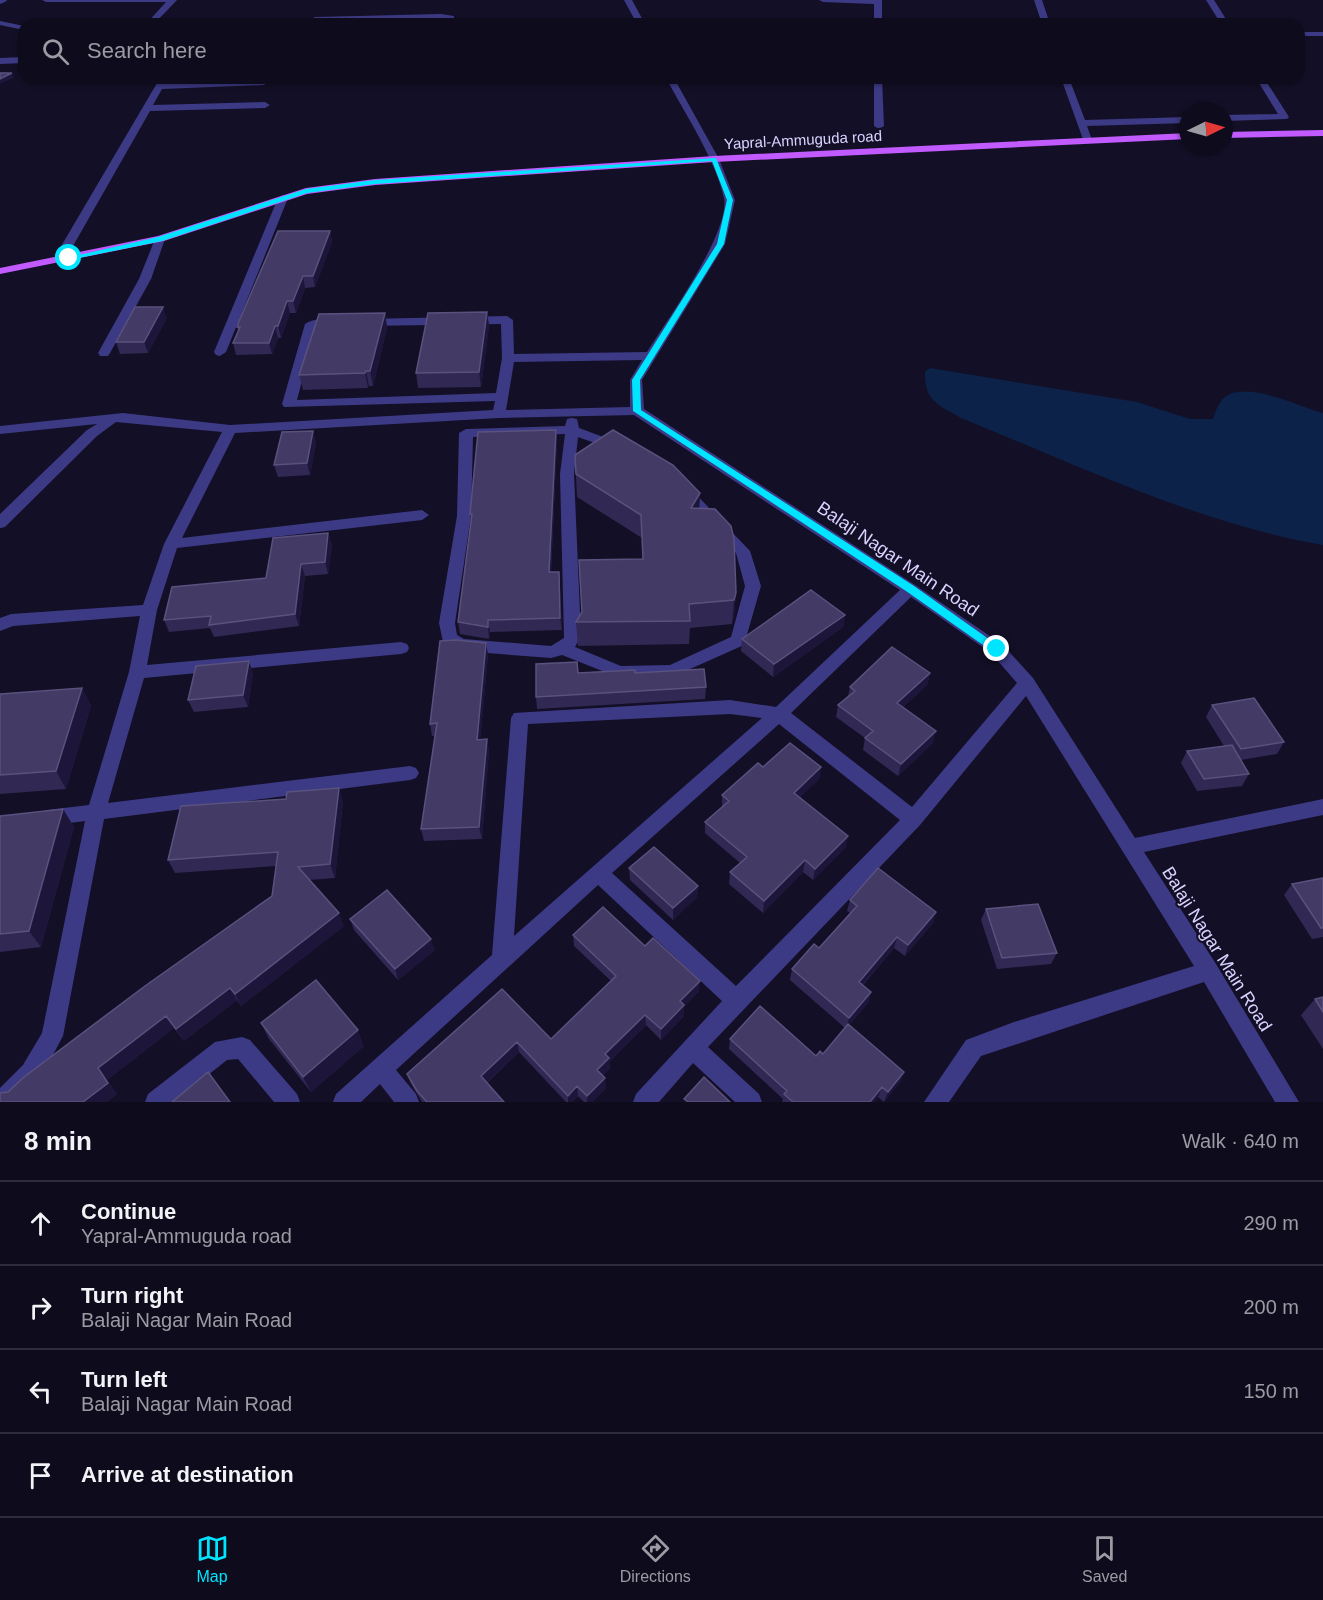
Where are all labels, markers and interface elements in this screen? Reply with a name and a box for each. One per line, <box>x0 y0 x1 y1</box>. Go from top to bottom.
search box <box>18 18 1305 84</box>
icon: search <box>39 35 72 68</box>
text: Search here <box>87 38 207 63</box>
north arrow <box>1179 102 1233 156</box>
street label: Yapral-Ammuguda road <box>724 127 882 152</box>
route start <box>55 244 81 270</box>
street label: Balaji Nagar Main Road <box>814 498 982 620</box>
route end <box>983 635 1009 661</box>
street label: Balaji Nagar Main Road <box>1158 863 1276 1035</box>
text: 8 min <box>24 1126 92 1156</box>
text: Walk · 640 m <box>1182 1130 1299 1152</box>
text: Continue <box>81 1199 176 1224</box>
icon: ahead <box>24 1207 57 1240</box>
text: 290 m <box>1243 1212 1299 1234</box>
text: Yapral-Ammuguda road <box>81 1225 292 1247</box>
text: Turn right <box>81 1283 183 1308</box>
icon: right <box>24 1291 57 1324</box>
text: 200 m <box>1243 1296 1299 1318</box>
text: Balaji Nagar Main Road <box>81 1309 292 1331</box>
text: Turn left <box>81 1367 167 1392</box>
icon: left <box>24 1375 57 1408</box>
text: 150 m <box>1243 1380 1299 1402</box>
text: Balaji Nagar Main Road <box>81 1393 292 1415</box>
icon: arrive <box>24 1459 57 1492</box>
text: Arrive at destination <box>81 1462 294 1487</box>
tab: Map <box>196 1532 229 1586</box>
tab: Directions <box>620 1532 691 1586</box>
tab: Saved <box>1082 1532 1127 1586</box>

